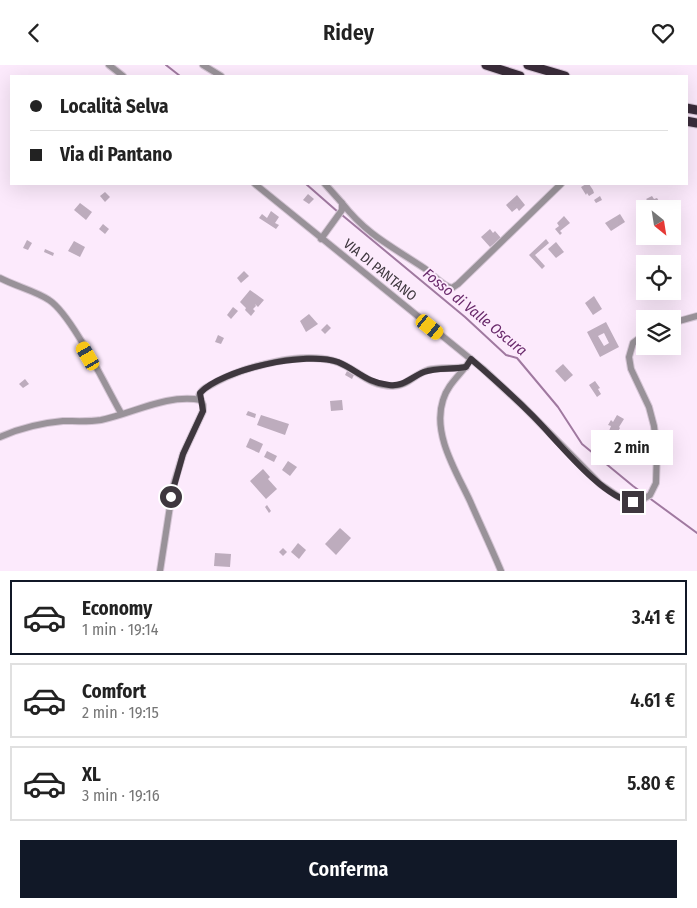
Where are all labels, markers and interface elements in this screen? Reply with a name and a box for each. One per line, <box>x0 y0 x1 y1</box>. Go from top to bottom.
icon: back <box>20 19 48 47</box>
text: Ridey <box>323 19 374 46</box>
icon: heart <box>649 19 677 47</box>
text: Località Selva <box>60 95 168 118</box>
text: Via di Pantano <box>60 143 172 166</box>
north arrow <box>636 200 681 245</box>
map controls <box>636 200 681 355</box>
street label: VIA DI PANTANO <box>340 235 420 305</box>
button: locate <box>636 255 681 300</box>
water label: Fosso di Valle Oscura <box>419 265 531 360</box>
button: layers <box>636 310 681 355</box>
car <box>413 312 446 342</box>
car <box>74 339 101 373</box>
callout: 2 min <box>592 429 674 465</box>
text: 2 min <box>614 438 650 457</box>
route start <box>160 486 182 508</box>
route end <box>622 491 644 513</box>
icon: car <box>22 595 67 640</box>
text: Economy <box>82 597 152 620</box>
text: 3.41 € <box>632 606 675 629</box>
text: 1 min · 19:14 <box>82 620 158 639</box>
icon: car <box>22 678 67 723</box>
text: Comfort <box>82 680 146 703</box>
text: 4.61 € <box>630 689 675 712</box>
text: 2 min · 19:15 <box>82 703 159 722</box>
icon: car <box>22 761 67 806</box>
text: XL <box>82 763 101 786</box>
text: 5.80 € <box>627 772 675 795</box>
text: 3 min · 19:16 <box>82 786 160 805</box>
button: Conferma <box>20 840 677 898</box>

